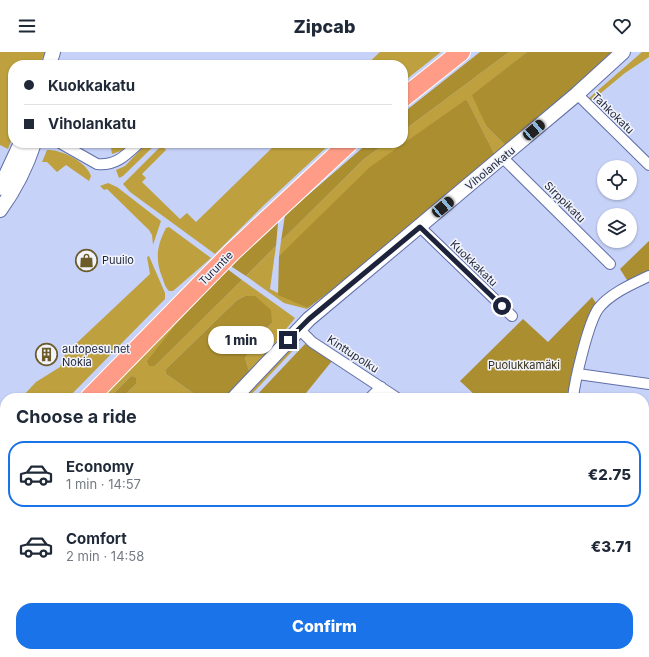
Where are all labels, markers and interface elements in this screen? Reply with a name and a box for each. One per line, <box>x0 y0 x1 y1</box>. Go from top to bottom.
icon: menu <box>16 15 38 37</box>
icon: heart <box>611 15 633 37</box>
text: Zipcab <box>294 16 355 37</box>
text: Kuokkakatu <box>48 76 135 95</box>
street label: Tahkokatu <box>589 89 637 137</box>
text: Viholankatu <box>48 114 136 133</box>
car <box>521 118 547 142</box>
street label: Viholankatu <box>462 143 518 193</box>
map controls <box>597 160 637 248</box>
button: locate <box>597 160 637 200</box>
street label: Sirppikatu <box>541 178 589 226</box>
car <box>430 195 456 219</box>
button: layers <box>597 208 637 248</box>
street label: Kuokkakatu <box>447 237 501 289</box>
shop icon: Puuilo <box>74 247 100 273</box>
street label: Turuntie <box>196 248 236 288</box>
place label: Puuilo <box>102 253 134 267</box>
route start <box>493 297 511 315</box>
callout: 1 min <box>208 326 274 354</box>
route end <box>279 331 297 349</box>
text: 1 min <box>225 332 257 348</box>
street label: Kinttupolku <box>325 332 381 376</box>
building icon: autopesu.net Nokia <box>34 342 60 368</box>
place label: autopesu.net Nokia <box>62 342 130 369</box>
park label: Puolukkamäki <box>488 358 560 372</box>
text: Choose a ride <box>16 406 137 427</box>
icon: car <box>18 456 54 492</box>
text: Economy <box>66 457 134 476</box>
text: €2.75 <box>588 465 631 484</box>
text: 1 min · 14:57 <box>66 476 141 492</box>
icon: car <box>18 528 54 564</box>
text: Comfort <box>66 529 127 548</box>
text: €3.71 <box>591 537 631 556</box>
text: 2 min · 14:58 <box>66 548 144 564</box>
button: Confirm <box>16 603 633 649</box>

